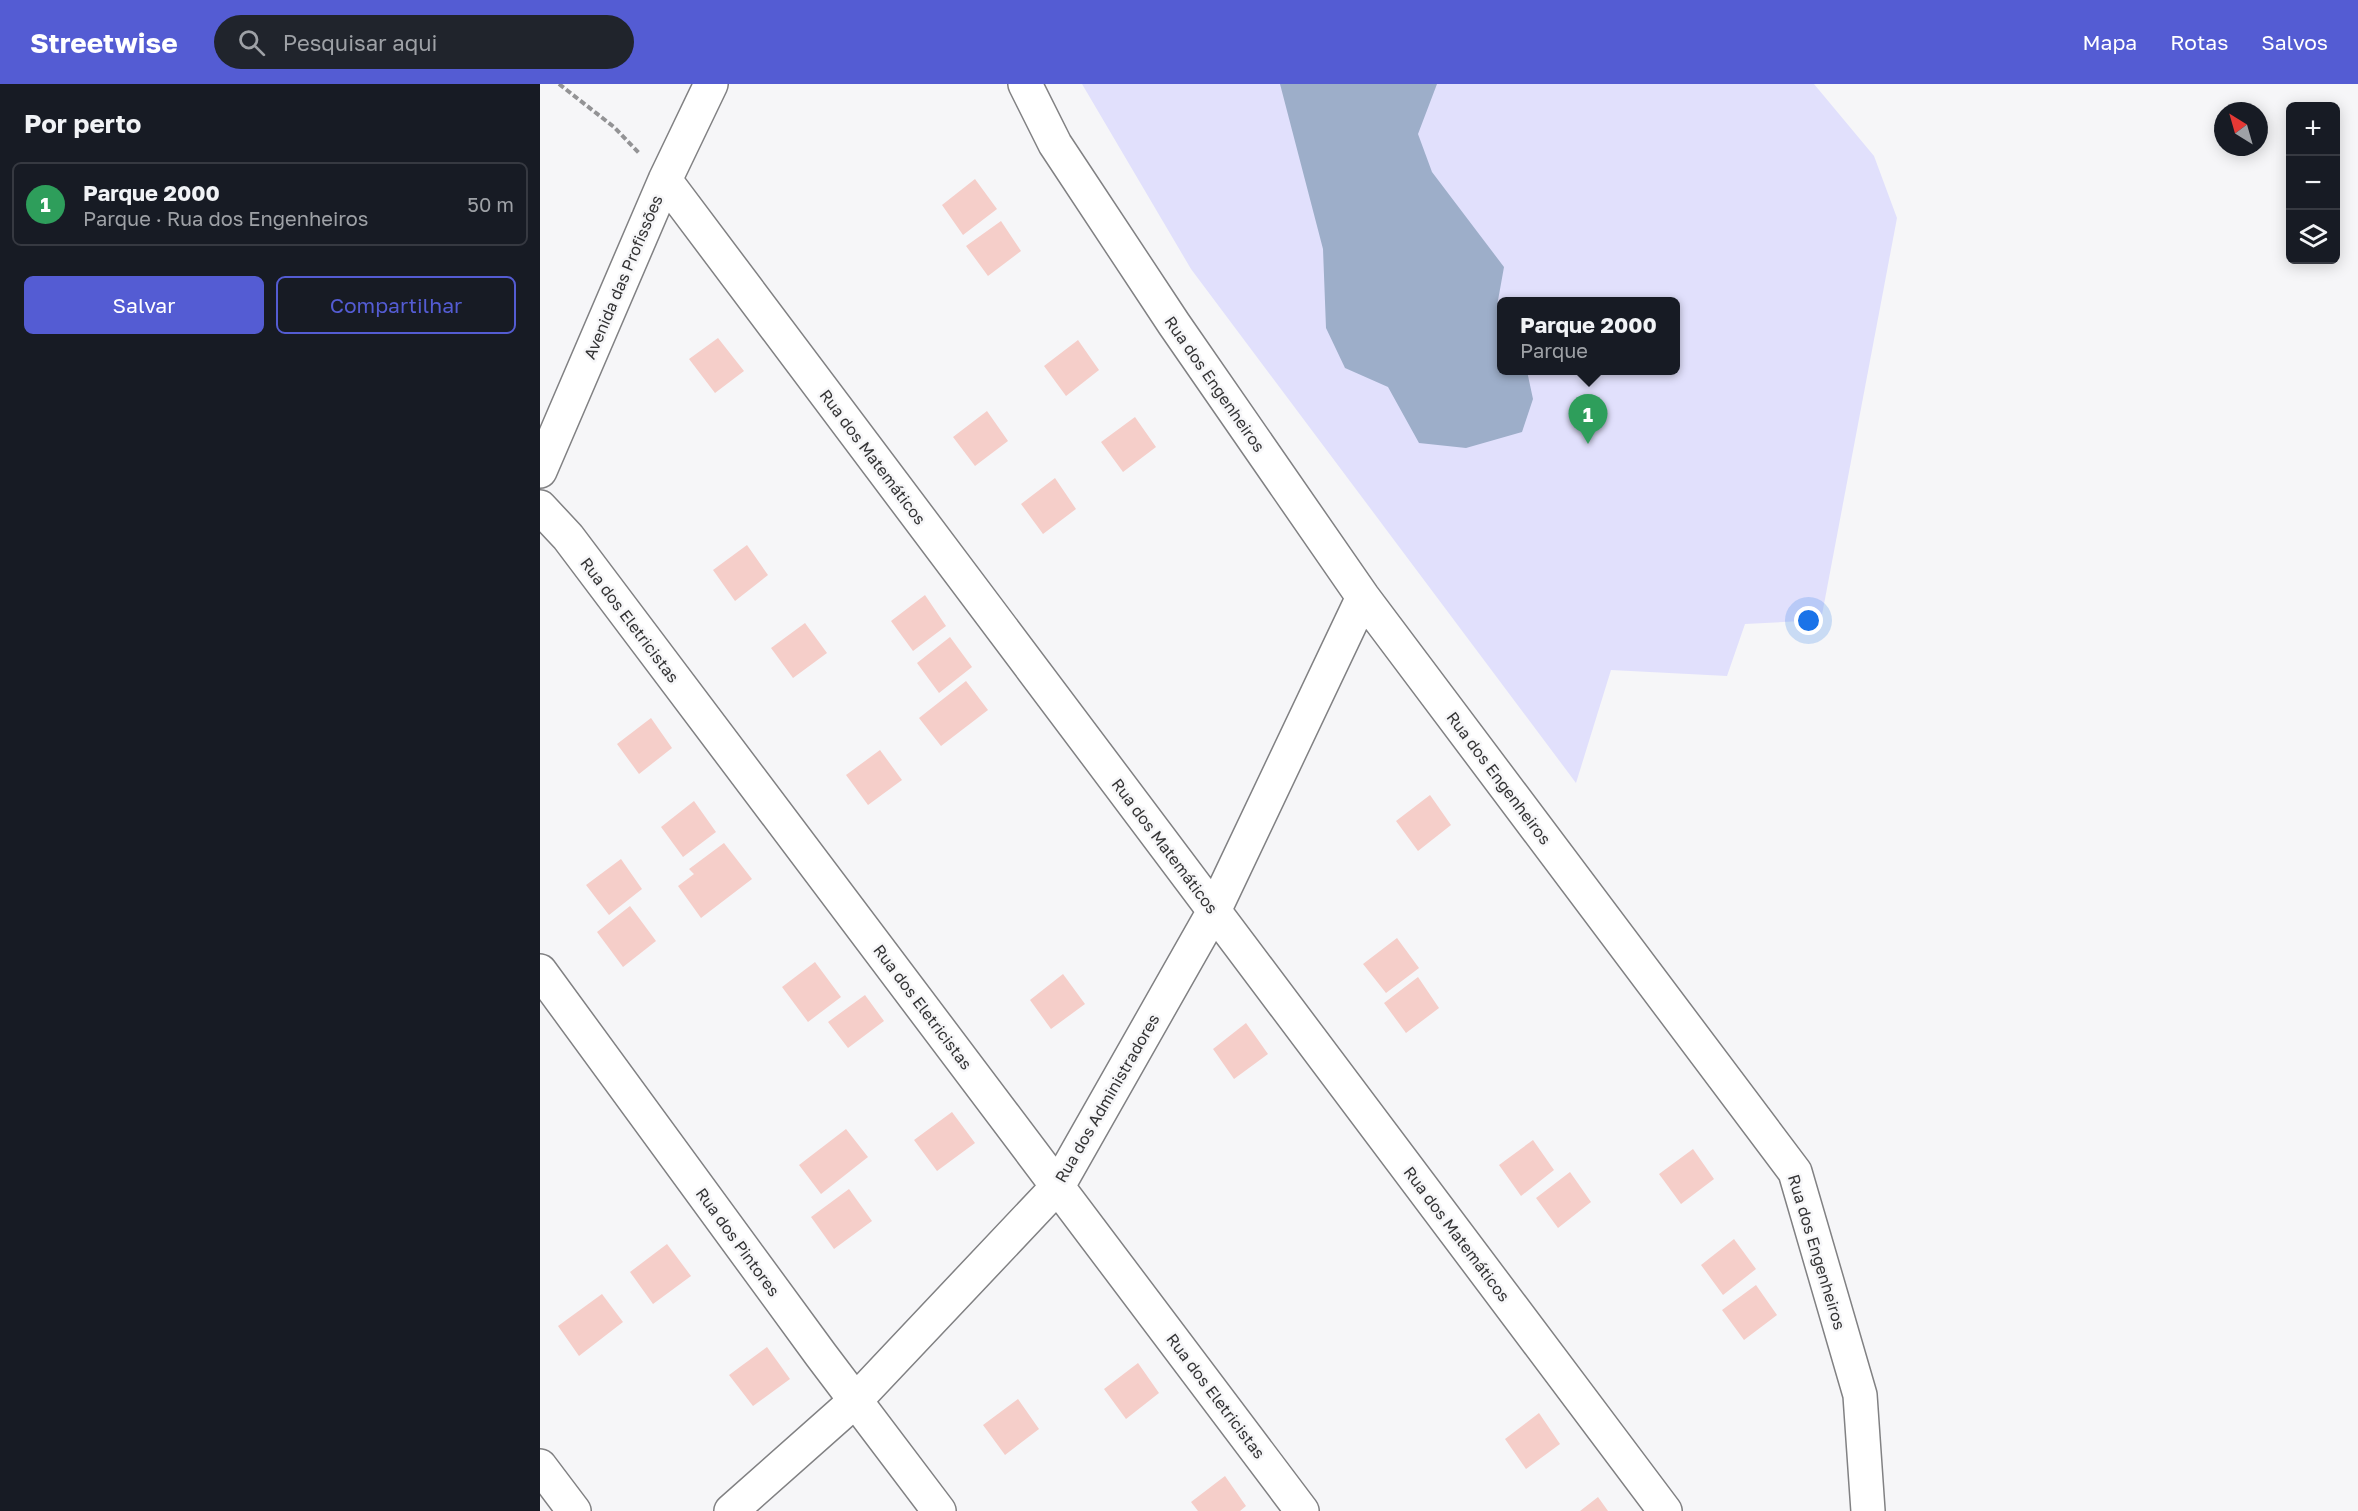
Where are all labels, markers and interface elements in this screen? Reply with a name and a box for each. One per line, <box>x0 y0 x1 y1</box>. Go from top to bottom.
search box <box>214 15 634 69</box>
text: Streetwise <box>30 26 178 59</box>
icon: search <box>235 26 268 59</box>
text: Pesquisar aqui <box>283 29 437 56</box>
text: Mapa <box>2083 29 2137 55</box>
text: Rotas <box>2170 29 2228 55</box>
text: Salvos <box>2261 29 2328 55</box>
north arrow <box>2214 102 2268 156</box>
map controls <box>2286 102 2340 264</box>
button: + <box>2286 102 2340 156</box>
text: Por perto <box>24 108 141 139</box>
button: − <box>2286 156 2340 210</box>
text: Parque 2000 <box>83 179 220 206</box>
text: 1 <box>40 192 51 216</box>
text: 50 m <box>467 192 514 216</box>
street label: Avenida das Profissões <box>579 192 667 362</box>
text: Parque · Rua dos Engenheiros <box>83 206 368 230</box>
button: layers <box>2286 210 2340 264</box>
button: Salvar <box>24 276 264 334</box>
button: Compartilhar <box>276 276 516 334</box>
popup <box>1497 297 1680 375</box>
text: Parque 2000 <box>1520 311 1657 338</box>
street label: Rua dos Engenheiros <box>1161 312 1269 456</box>
text: Parque <box>1520 338 1588 362</box>
street label: Rua dos Matemáticos <box>816 385 930 529</box>
pin: 1 <box>1568 394 1608 444</box>
street label: Rua dos Eletricistas <box>576 553 684 687</box>
your location <box>1794 606 1823 635</box>
street label: Rua dos Engenheiros <box>1442 708 1556 848</box>
street label: Rua dos Matemáticos <box>1108 774 1222 918</box>
street label: Rua dos Eletricistas <box>869 940 977 1074</box>
street label: Rua dos Administradores <box>1050 1010 1164 1186</box>
street label: Rua dos Matemáticos <box>1400 1162 1514 1306</box>
street label: Rua dos Engenheiros <box>1784 1172 1850 1332</box>
street label: Rua dos Pintores <box>692 1184 784 1300</box>
street label: Rua dos Eletricistas <box>1162 1329 1270 1463</box>

